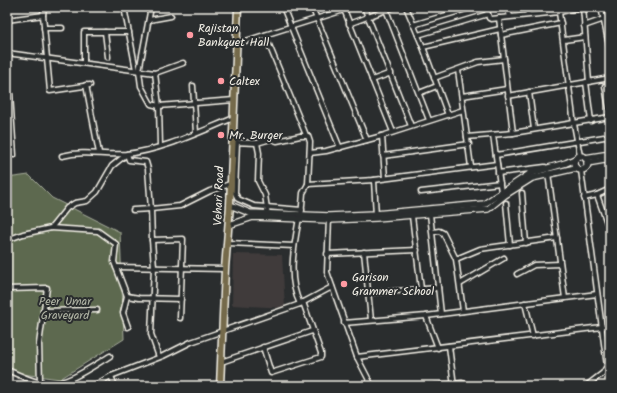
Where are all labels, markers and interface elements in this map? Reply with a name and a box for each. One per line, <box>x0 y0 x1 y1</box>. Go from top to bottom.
place label: Rajistan Bankquet Hall <box>198 19 269 52</box>
marker: Rajistan Bankquet Hall <box>185 30 195 40</box>
place label: Caltex <box>229 72 261 91</box>
marker: Caltex <box>216 76 226 86</box>
place label: Mr. Burger <box>229 126 284 145</box>
marker: Mr. Burger <box>216 130 226 140</box>
street label: Vehari Road <box>208 165 230 226</box>
place label: Garison Grammer School <box>352 268 434 301</box>
marker: Garison Grammer School <box>339 279 349 289</box>
park label: Peer Umar Graveyard <box>39 292 92 325</box>

